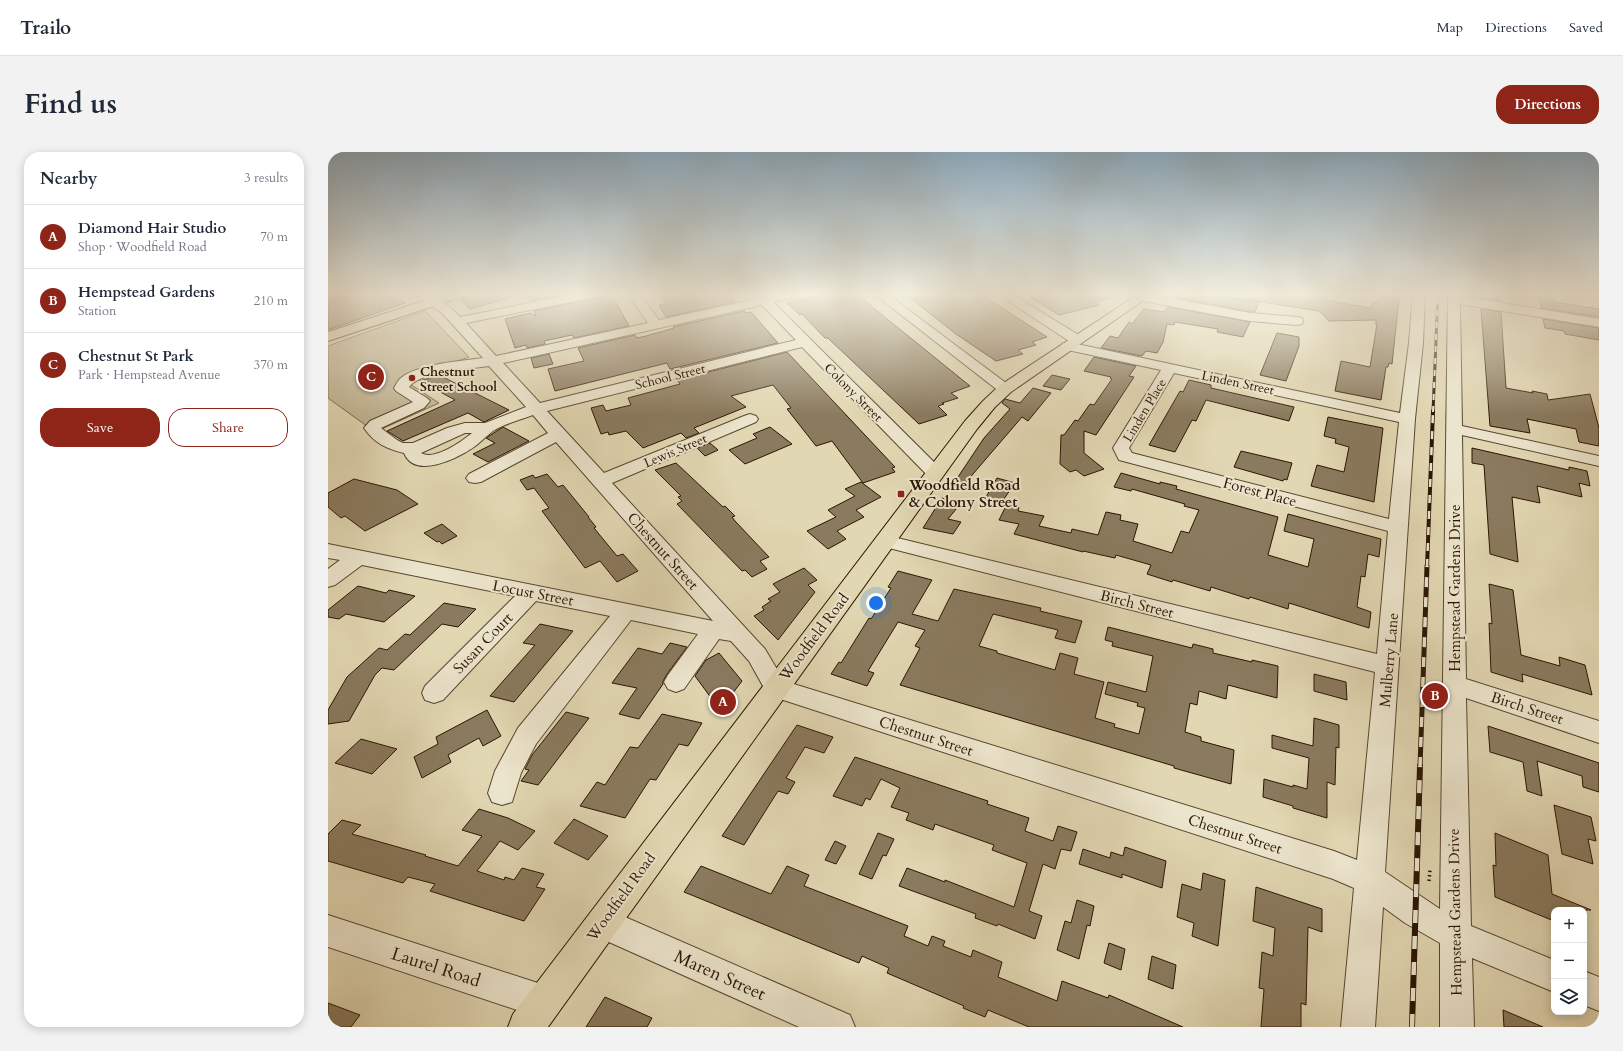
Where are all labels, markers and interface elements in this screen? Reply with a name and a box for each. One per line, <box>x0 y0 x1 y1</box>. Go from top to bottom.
text: Trailo <box>20 15 71 41</box>
text: Map <box>1437 18 1463 37</box>
text: Directions <box>1485 18 1547 37</box>
text: Saved <box>1569 18 1603 37</box>
text: Find us <box>24 85 117 123</box>
button: Directions <box>1496 85 1599 124</box>
text: Nearby <box>40 167 97 190</box>
text: 3 results <box>244 169 288 187</box>
text: Diamond Hair Studio <box>78 218 226 238</box>
text: A <box>48 228 58 246</box>
text: 70 m <box>260 228 288 246</box>
text: Shop · Woodfield Road <box>78 238 207 256</box>
text: Hempstead Gardens <box>78 282 215 302</box>
text: B <box>48 292 58 310</box>
text: 210 m <box>254 292 288 310</box>
text: Station <box>78 302 116 320</box>
text: Chestnut St Park <box>78 346 194 366</box>
text: C <box>48 356 58 374</box>
text: 370 m <box>254 356 288 374</box>
street label: Colony Street <box>820 359 887 426</box>
street label: School Street <box>633 360 707 394</box>
pin: C <box>358 362 384 392</box>
place label: Chestnut Street School <box>420 363 497 396</box>
text: Park · Hempstead Avenue <box>78 366 221 384</box>
street label: Linden Street <box>1200 366 1276 399</box>
marker: Chestnut Street School <box>407 373 417 383</box>
street label: Linden Place <box>1119 375 1171 446</box>
button: Save <box>40 408 160 447</box>
button: Share <box>168 408 288 447</box>
street label: Lewis Street <box>641 430 710 472</box>
street label: Forest Place <box>1221 473 1299 511</box>
place label: Woodfield Road & Colony Street <box>908 475 1021 512</box>
marker: Woodfield Road & Colony Street <box>896 489 906 499</box>
street label: Hempstead Gardens Drive <box>1445 504 1465 672</box>
street label: Chestnut Street <box>623 508 703 594</box>
street label: Locust Street <box>491 575 575 611</box>
street label: Birch Street <box>1098 585 1176 623</box>
street label: Woodfield Road <box>774 589 854 686</box>
your location <box>866 593 886 613</box>
street label: Susan Court <box>449 608 517 678</box>
street label: Mulberry Lane <box>1375 612 1403 708</box>
pin: B <box>1422 681 1448 711</box>
pin: A <box>710 687 736 717</box>
street label: Birch Street <box>1488 687 1566 729</box>
street label: Chestnut Street <box>876 711 976 761</box>
street label: Chestnut Street <box>1185 809 1285 859</box>
street label: Hempstead Gardens Drive <box>1444 828 1466 996</box>
street label: Woodfield Road <box>582 849 660 946</box>
map controls <box>1551 907 1587 1015</box>
button: + <box>1551 907 1587 943</box>
street label: Laurel Road <box>388 941 484 994</box>
button: − <box>1551 943 1587 979</box>
street label: Maren Street <box>670 944 770 1007</box>
button: layers <box>1551 979 1587 1015</box>

